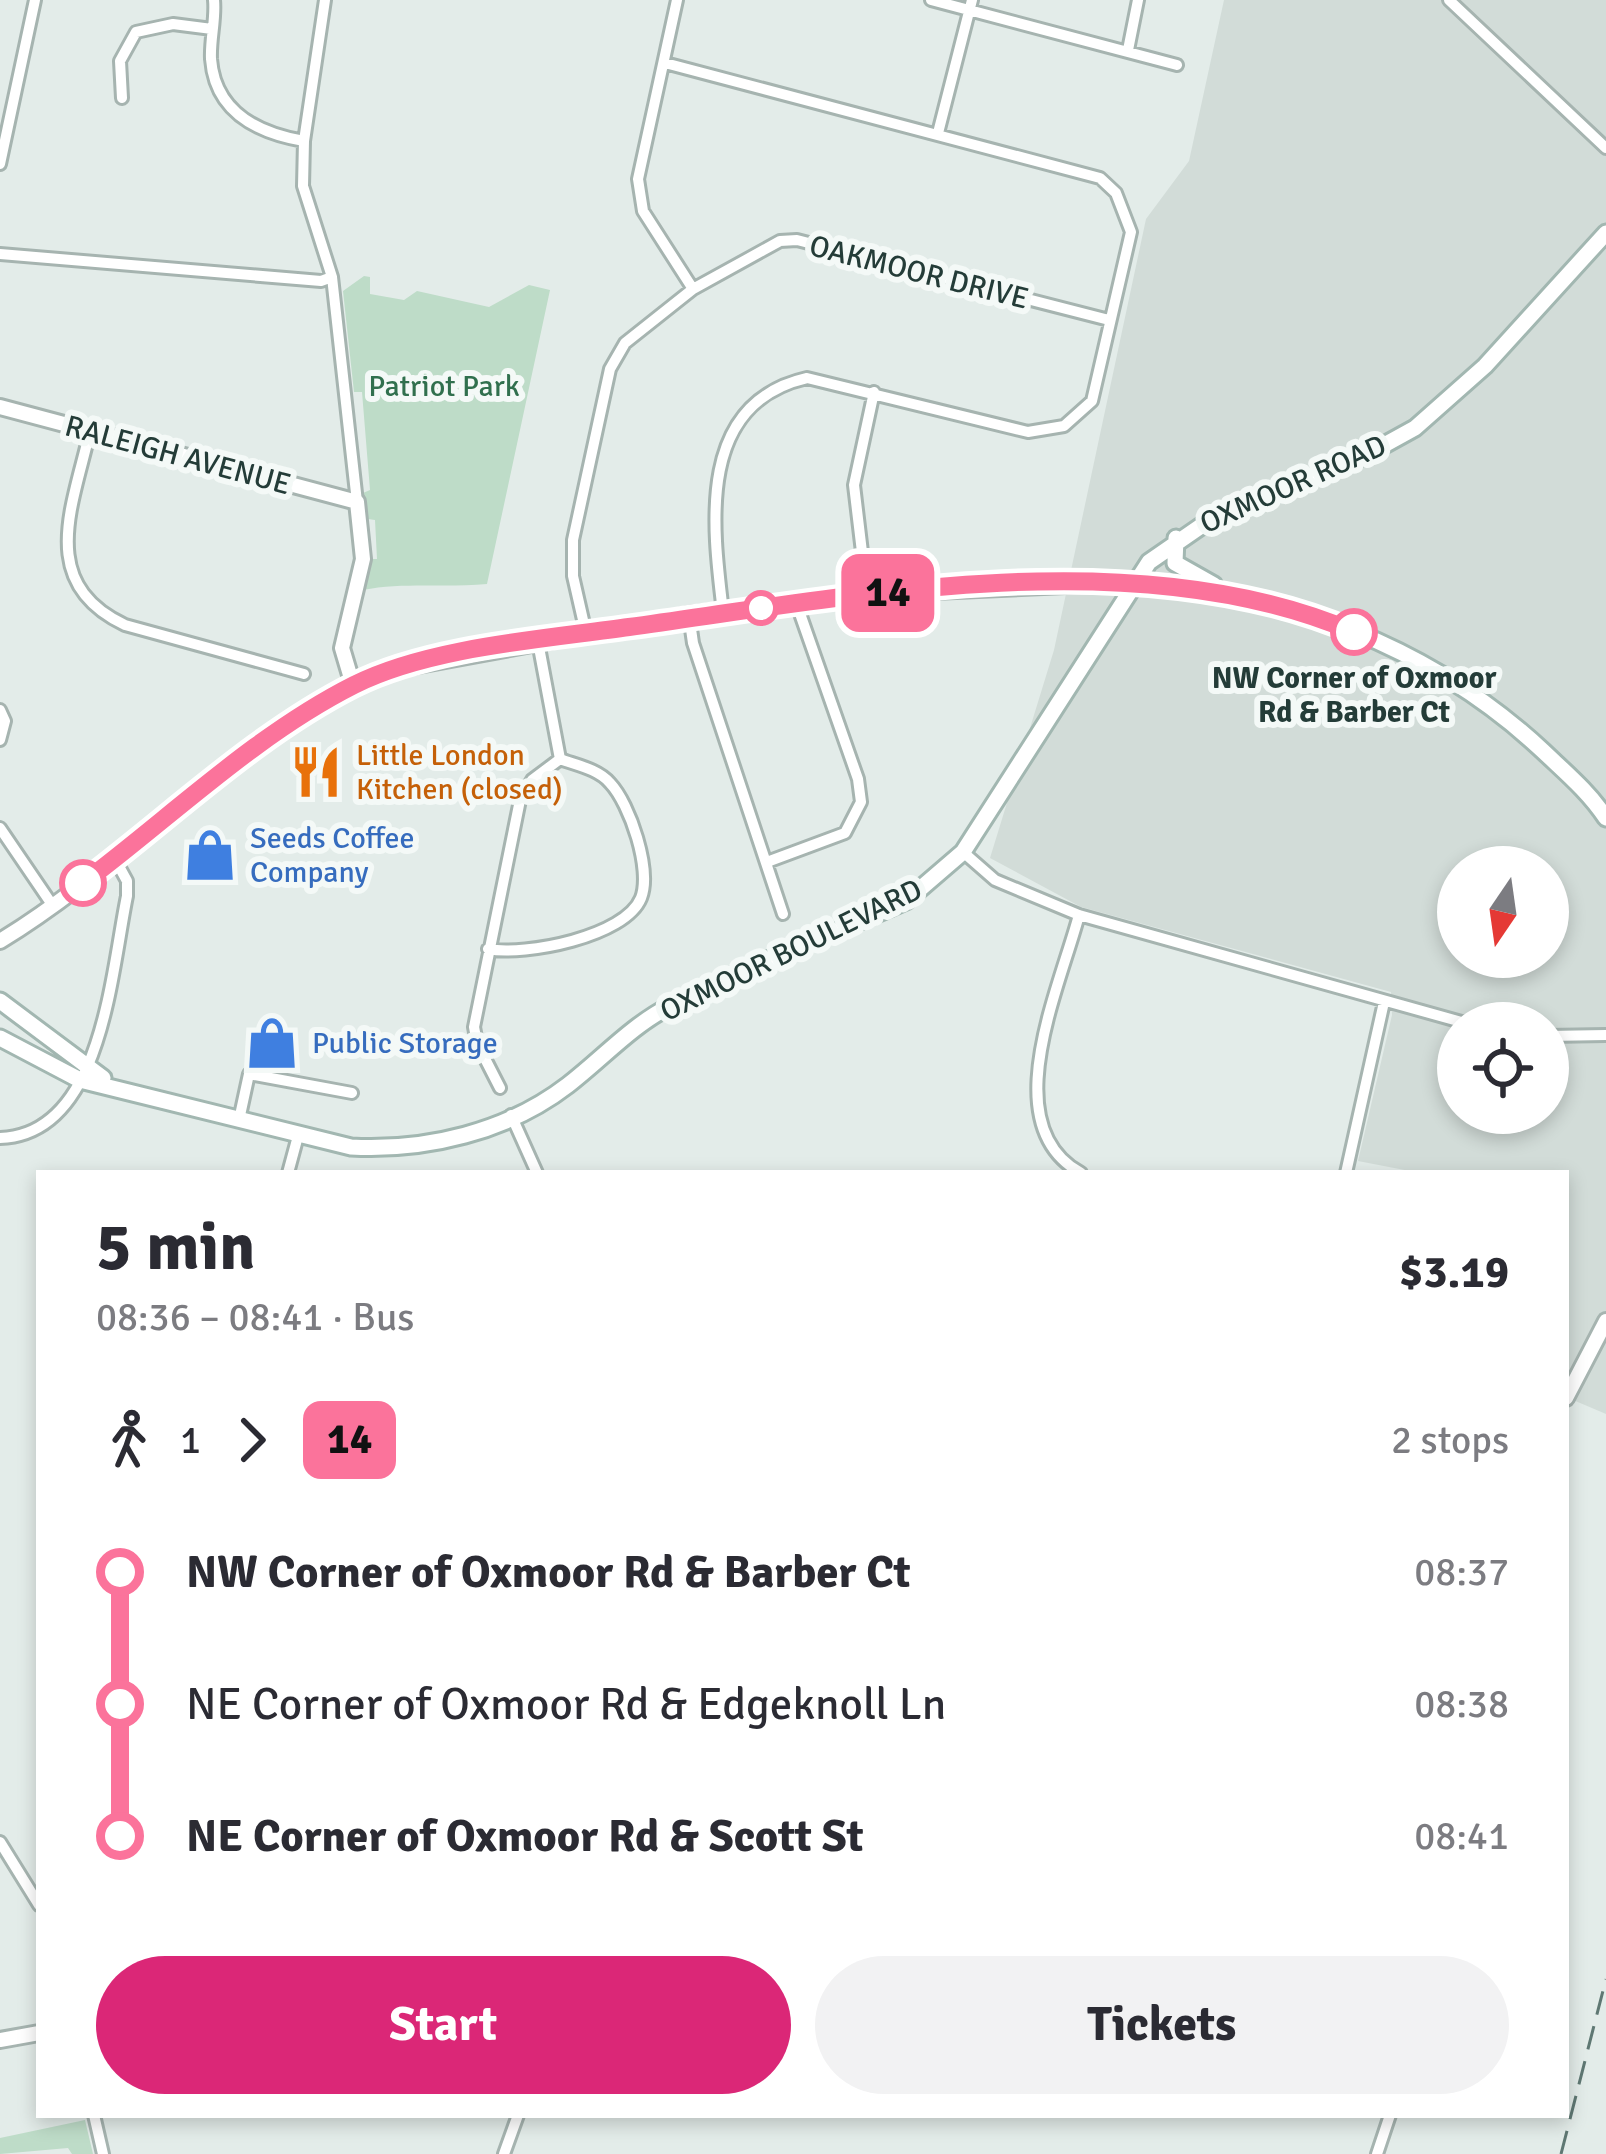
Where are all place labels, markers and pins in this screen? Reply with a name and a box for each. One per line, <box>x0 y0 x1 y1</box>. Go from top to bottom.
unlabelled marker <box>745 592 777 624</box>
marker: NW Corner of Oxmoor Rd & Barber Ct <box>1332 610 1376 654</box>
place label: NW Corner of Oxmoor Rd & Barber Ct <box>1212 660 1496 731</box>
place label: Little London Kitchen (closed) <box>356 737 563 808</box>
restaurant icon: Little London Kitchen (closed) <box>287 743 345 801</box>
place label: Seeds Coffee Company <box>250 820 415 891</box>
shop icon: Seeds Coffee Company <box>181 826 239 884</box>
unlabelled marker <box>61 861 105 905</box>
shop icon: Public Storage <box>243 1014 301 1072</box>
place label: Public Storage <box>312 1025 498 1062</box>

